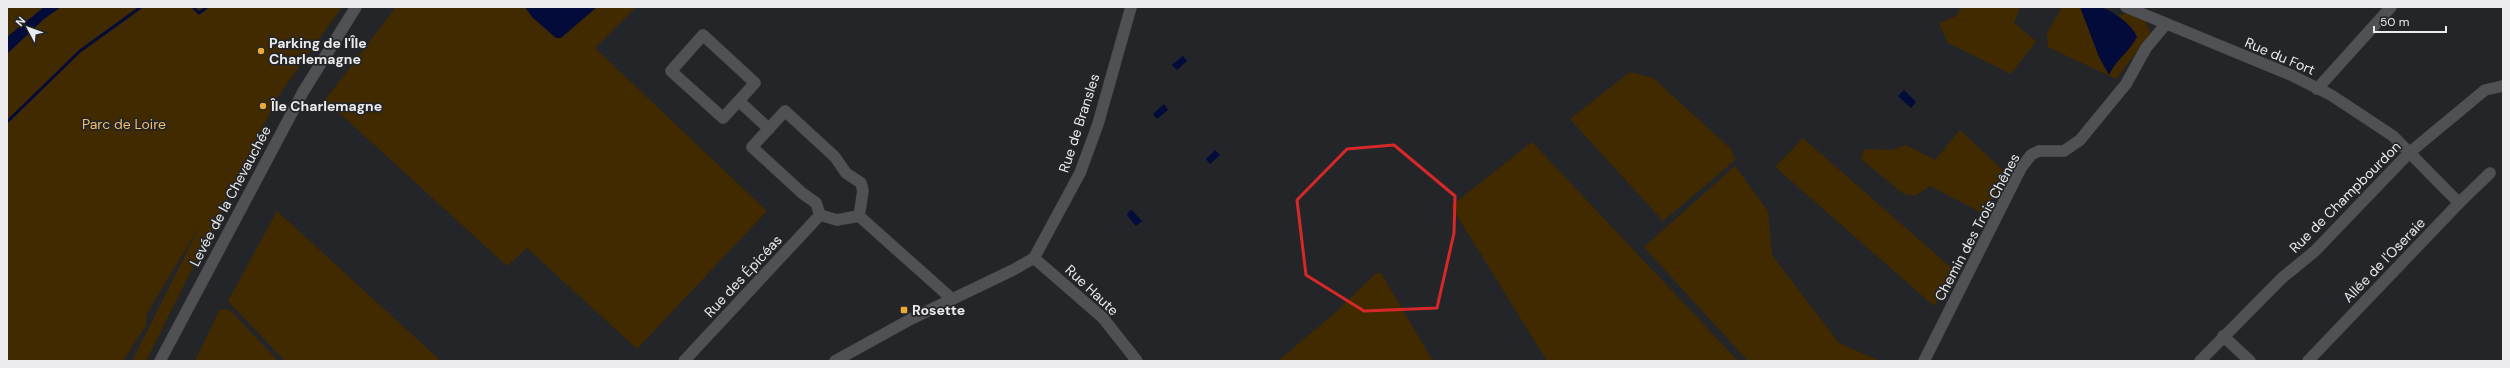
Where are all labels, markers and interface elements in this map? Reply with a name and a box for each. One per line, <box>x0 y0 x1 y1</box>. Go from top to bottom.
north arrow <box>8 8 48 48</box>
scale bar <box>2374 8 2446 34</box>
text: N <box>13 14 28 29</box>
text: 50 m <box>2380 14 2409 30</box>
street label: Rue du Fort <box>2242 33 2318 79</box>
place label: Parking de l'Île Charlemagne <box>269 34 367 68</box>
marker: Parking de l'Île Charlemagne <box>256 46 266 56</box>
street label: Rue de Bransles <box>1055 71 1103 175</box>
place label: Île Charlemagne <box>270 97 382 115</box>
marker: Île Charlemagne <box>258 101 268 111</box>
park label: Parc de Loire <box>82 115 166 133</box>
street label: Levée de la Chevauchée <box>185 123 275 269</box>
street label: Rue de Champbourdon <box>2285 137 2405 257</box>
street label: Chemin des Trois Chênes <box>1930 150 2024 304</box>
street label: Allée de l'Oseraie <box>2339 214 2429 306</box>
street label: Rue des Épicéas <box>700 231 786 321</box>
street label: Rue Haute <box>1062 261 1122 319</box>
place label: Rosette <box>912 301 965 319</box>
marker: Rosette <box>899 305 909 315</box>

